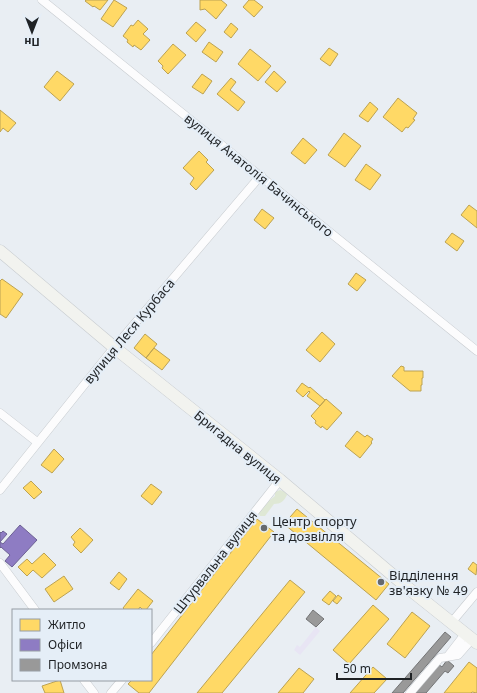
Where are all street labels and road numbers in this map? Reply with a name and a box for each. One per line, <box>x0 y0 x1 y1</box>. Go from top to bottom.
street label: вулиця Анатолія Бачинського <box>181 109 337 241</box>
street label: вулиця Леся Курбаса <box>80 275 178 387</box>
street label: Бригадна вулиця <box>190 406 286 488</box>
street label: Штурвальна вулиця <box>169 507 261 617</box>

